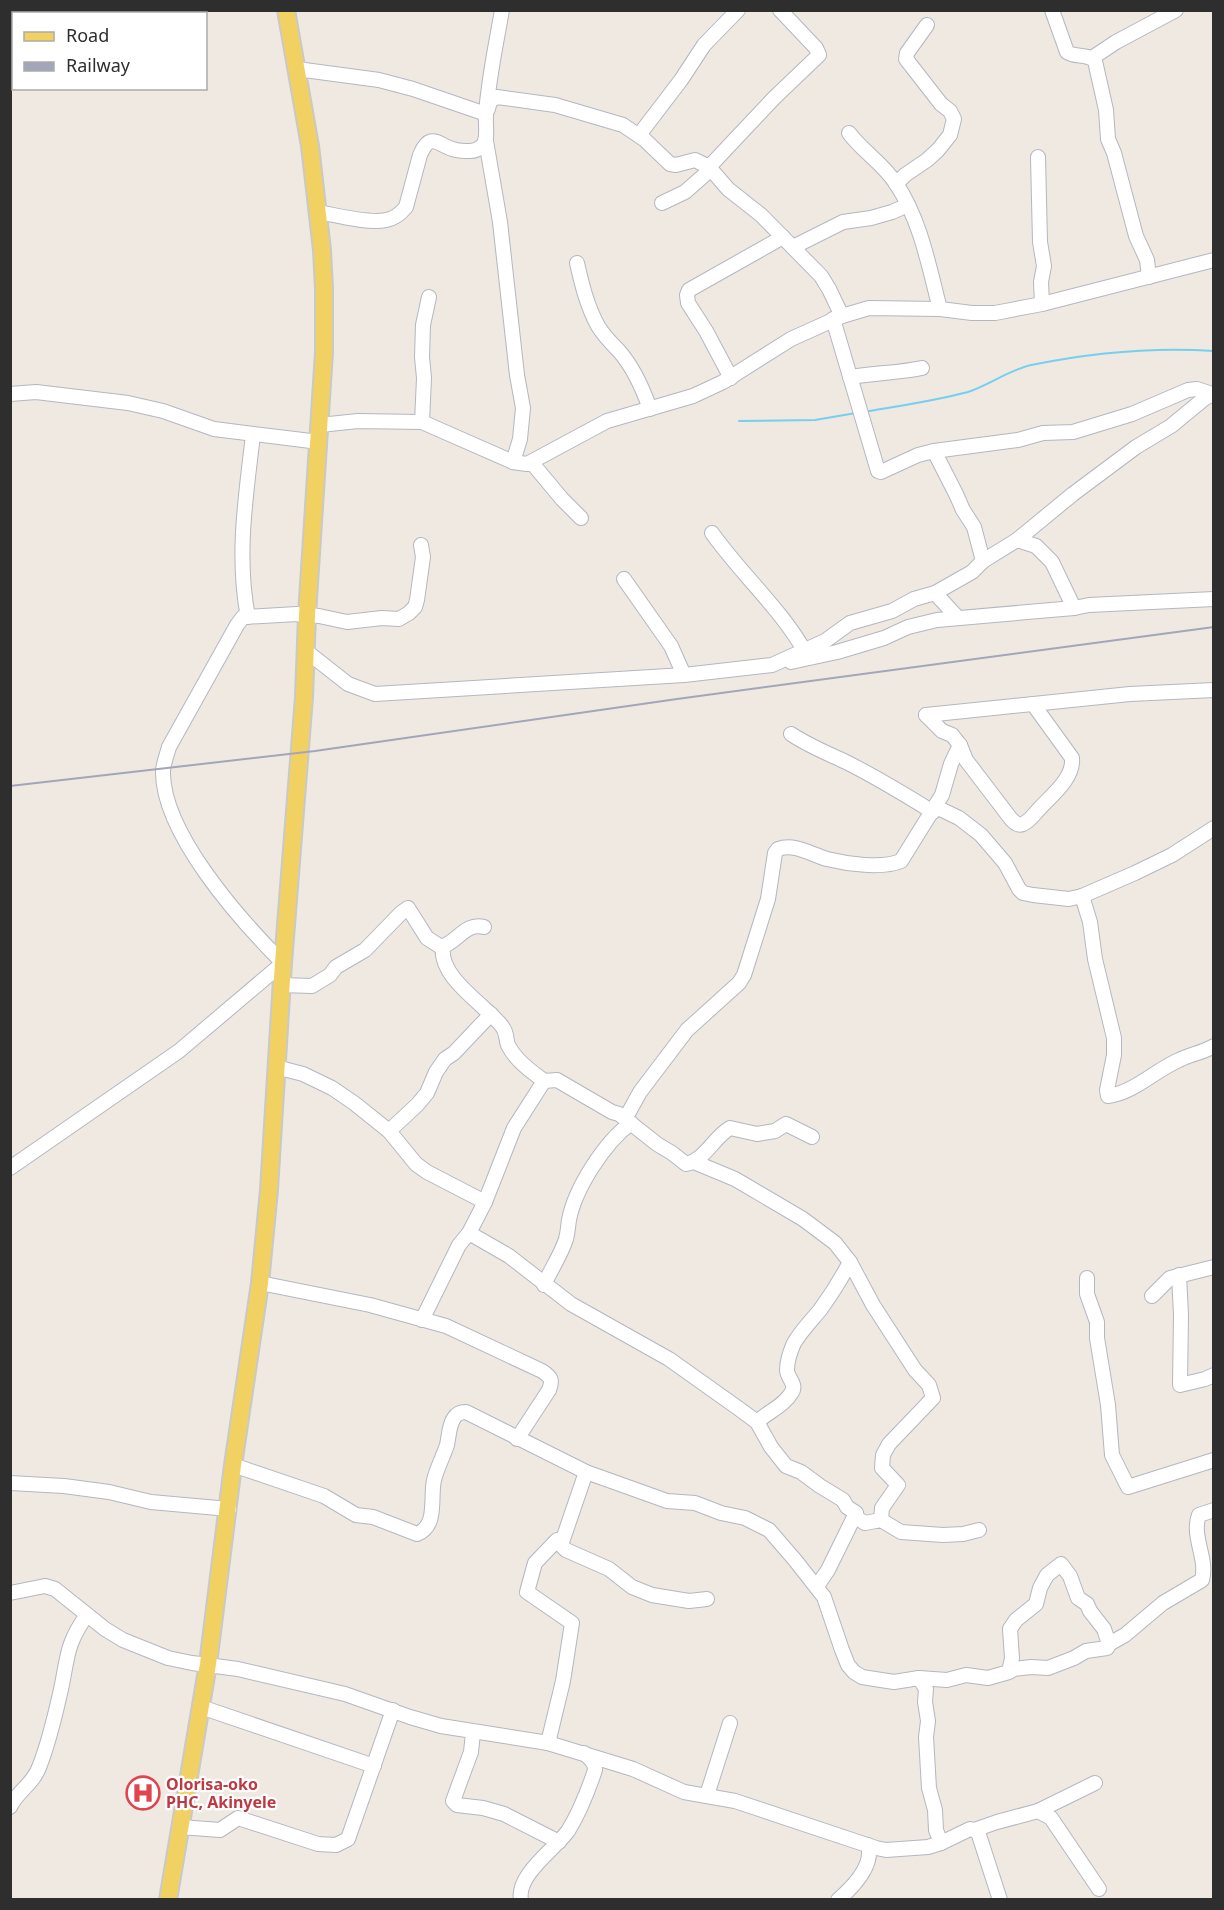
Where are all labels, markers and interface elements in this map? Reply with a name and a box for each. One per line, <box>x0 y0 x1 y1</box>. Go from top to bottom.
legend <box>12 12 207 90</box>
text: Road <box>66 23 109 47</box>
text: Railway <box>66 53 131 77</box>
place label: Olorisa-oko PHC, Akinyele <box>166 1773 276 1813</box>
hospital icon: Olorisa-oko PHC, Akinyele <box>125 1775 161 1811</box>

